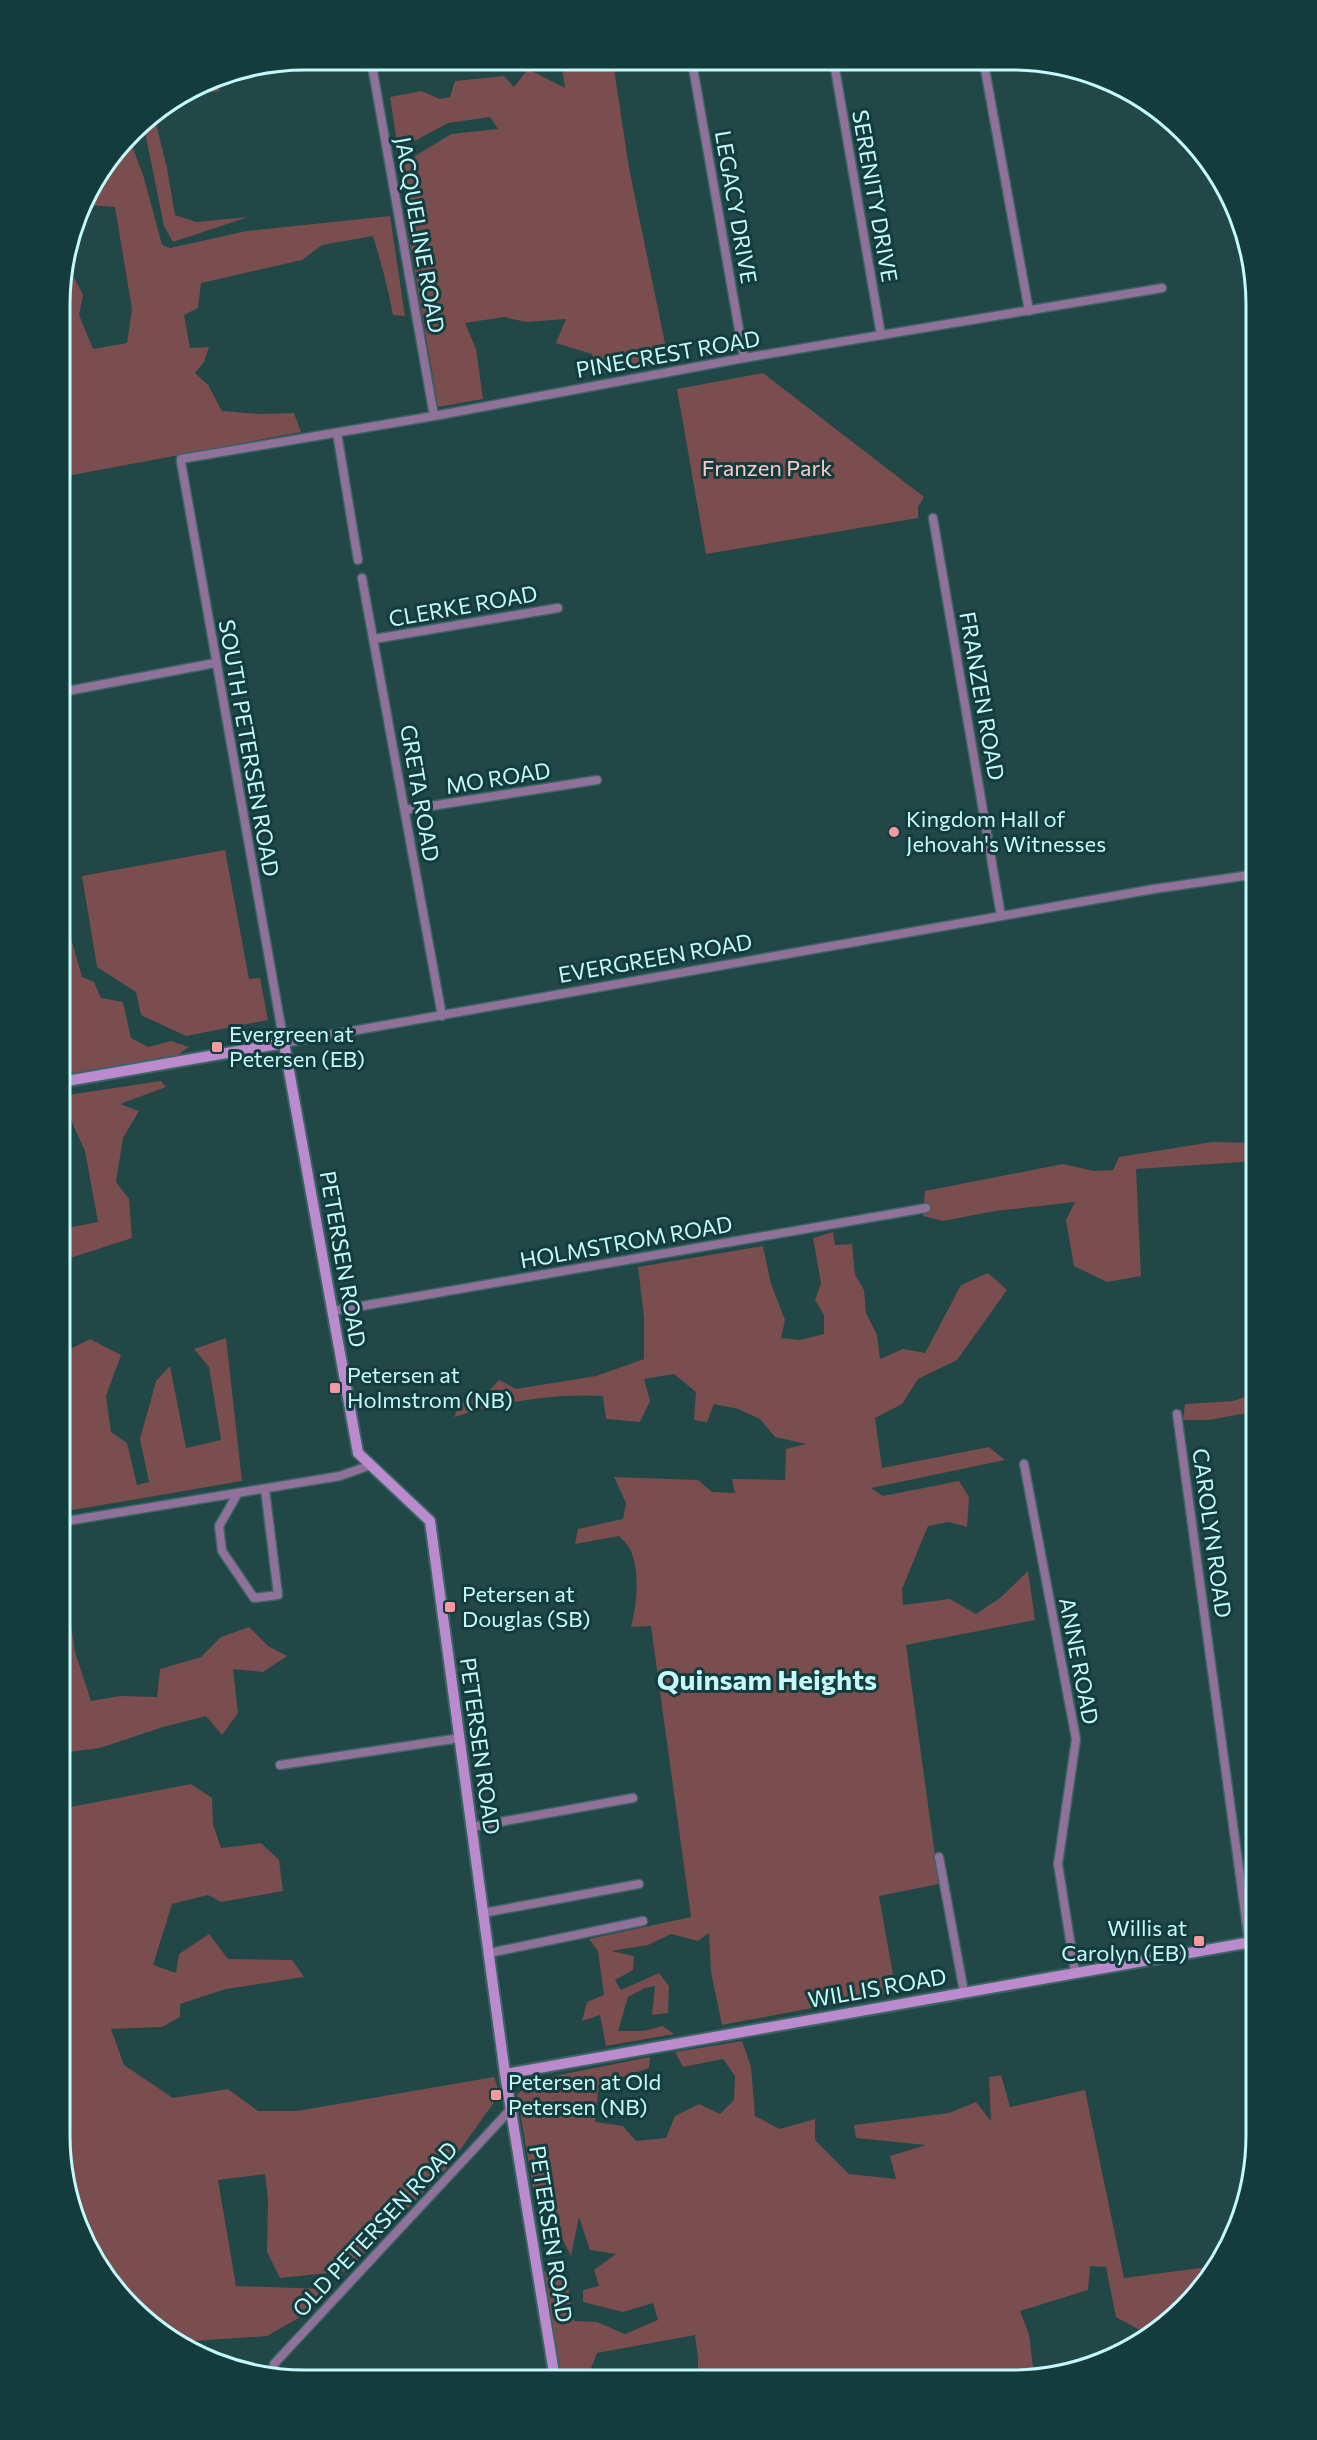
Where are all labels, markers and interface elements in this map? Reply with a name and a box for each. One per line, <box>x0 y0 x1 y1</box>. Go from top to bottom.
street label: SERENITY DRIVE <box>847 108 904 284</box>
street label: LEGACY DRIVE <box>710 128 763 286</box>
street label: JACQUELINE ROAD <box>390 135 451 335</box>
street label: PINECREST ROAD <box>574 324 762 383</box>
park label: Franzen Park <box>702 454 832 481</box>
street label: CLERKE ROAD <box>386 579 539 632</box>
street label: FRANZEN ROAD <box>954 609 1011 782</box>
street label: SOUTH PETERSEN ROAD <box>214 617 285 878</box>
street label: GRETA ROAD <box>395 722 446 864</box>
street label: MO ROAD <box>443 756 552 799</box>
place label: Kingdom Hall of Jehovah's Witnesses <box>906 805 1106 857</box>
marker: Kingdom Hall of Jehovah's Witnesses <box>887 825 901 839</box>
street label: EVERGREEN ROAD <box>556 927 754 988</box>
place label: Evergreen at Petersen (EB) <box>229 1020 365 1072</box>
marker: Evergreen at Petersen (EB) <box>210 1040 224 1054</box>
street label: PETERSEN ROAD <box>315 1169 372 1349</box>
street label: HOLMSTROM ROAD <box>518 1210 734 1273</box>
place label: Petersen at Holmstrom (NB) <box>347 1361 513 1413</box>
marker: Petersen at Holmstrom (NB) <box>328 1381 342 1395</box>
street label: CAROLYN ROAD <box>1187 1446 1238 1620</box>
place label: Petersen at Douglas (SB) <box>462 1580 591 1632</box>
street label: ANNE ROAD <box>1054 1595 1105 1727</box>
marker: Petersen at Douglas (SB) <box>443 1600 457 1614</box>
street label: PETERSEN ROAD <box>455 1656 506 1836</box>
district label: Quinsam Heights <box>657 1662 877 1696</box>
place label: Willis at Carolyn (EB) <box>1061 1914 1187 1966</box>
marker: Willis at Carolyn (EB) <box>1192 1934 1206 1948</box>
street label: WILLIS ROAD <box>806 1962 948 2013</box>
place label: Petersen at Old Petersen (NB) <box>508 2068 661 2120</box>
marker: Petersen at Old Petersen (NB) <box>489 2088 503 2102</box>
street label: OLD PETERSEN ROAD <box>286 2135 463 2322</box>
street label: PETERSEN ROAD <box>524 2144 579 2324</box>

